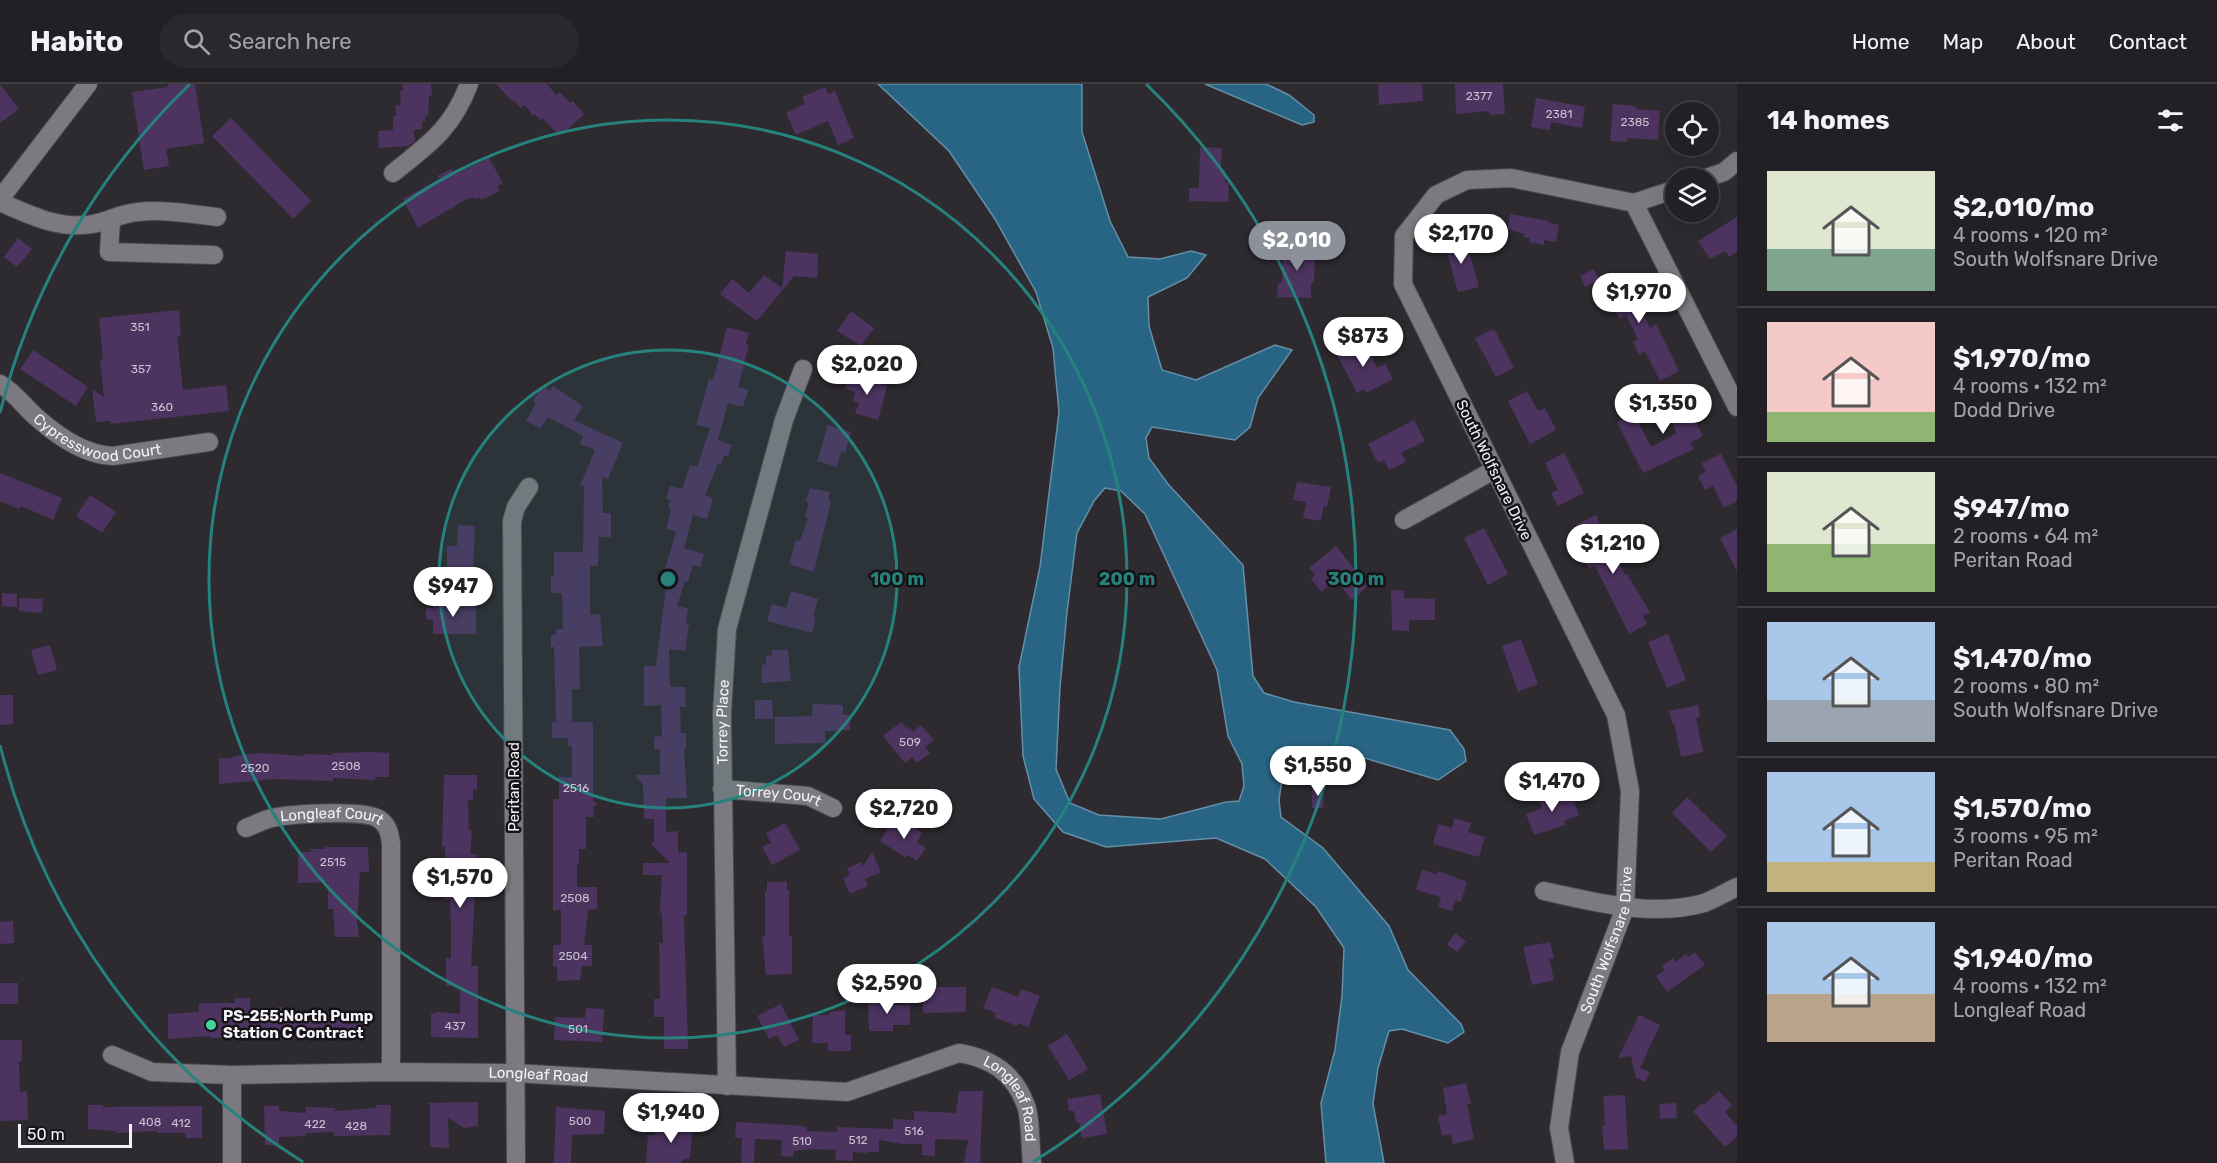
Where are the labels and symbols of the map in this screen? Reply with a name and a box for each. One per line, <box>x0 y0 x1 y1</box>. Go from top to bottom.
house number: 2377 <box>1466 89 1492 103</box>
house number: 2381 <box>1545 107 1573 121</box>
house number: 2385 <box>1620 115 1650 129</box>
pin: $2,170 <box>1412 214 1510 265</box>
pin: $2,010 <box>1248 221 1346 272</box>
pin: $1,970 <box>1590 273 1688 324</box>
pin: $873 <box>1327 317 1399 368</box>
house number: 351 <box>130 320 150 334</box>
pin: $2,020 <box>818 345 916 396</box>
house number: 357 <box>131 362 151 376</box>
pin: $1,350 <box>1614 384 1712 435</box>
street label: South Wolfsnare Drive <box>1452 397 1536 543</box>
house number: 360 <box>151 400 173 414</box>
street label: Cypresswood Court <box>30 410 163 465</box>
pin: $1,210 <box>1564 524 1662 575</box>
pin: $947 <box>417 567 489 618</box>
text: 100 m <box>870 568 924 590</box>
text: 200 m <box>1099 568 1155 590</box>
text: 300 m <box>1328 568 1384 590</box>
centre of rings <box>658 569 678 589</box>
street label: Torrey Place <box>713 679 733 765</box>
house number: 509 <box>899 735 921 749</box>
street label: Peritan Road <box>505 742 523 832</box>
pin: $1,550 <box>1269 746 1367 797</box>
house number: 2508 <box>331 759 361 773</box>
house number: 2520 <box>241 761 269 775</box>
pin: $1,470 <box>1503 762 1601 813</box>
house number: 2516 <box>563 781 589 795</box>
street label: Torrey Court <box>735 781 824 810</box>
pin: $2,720 <box>855 789 953 840</box>
street label: Longleaf Court <box>279 804 388 829</box>
house number: 2515 <box>320 855 346 869</box>
pin: $1,570 <box>411 858 509 909</box>
street label: South Wolfsnare Drive <box>1576 866 1636 1016</box>
house number: 2508 <box>560 891 590 905</box>
house number: 2504 <box>558 949 588 963</box>
pin: $2,590 <box>838 964 936 1015</box>
place label: PS-255;North Pump Station C Contract <box>223 1007 373 1042</box>
marker: PS-255;North Pump Station C Contract <box>204 1018 218 1032</box>
house number: 437 <box>445 1019 465 1033</box>
house number: 501 <box>568 1022 588 1036</box>
street label: Longleaf Road <box>980 1052 1040 1142</box>
street label: Longleaf Road <box>488 1064 589 1086</box>
pin: $1,940 <box>622 1093 720 1144</box>
house number: 500 <box>569 1114 591 1128</box>
house number: 408 <box>139 1115 161 1129</box>
house number: 412 <box>171 1116 191 1130</box>
house number: 422 <box>304 1117 326 1131</box>
house number: 428 <box>345 1119 367 1133</box>
scale bar <box>18 1121 132 1148</box>
house number: 516 <box>904 1124 924 1138</box>
house number: 512 <box>848 1133 868 1147</box>
house number: 510 <box>792 1134 812 1148</box>

